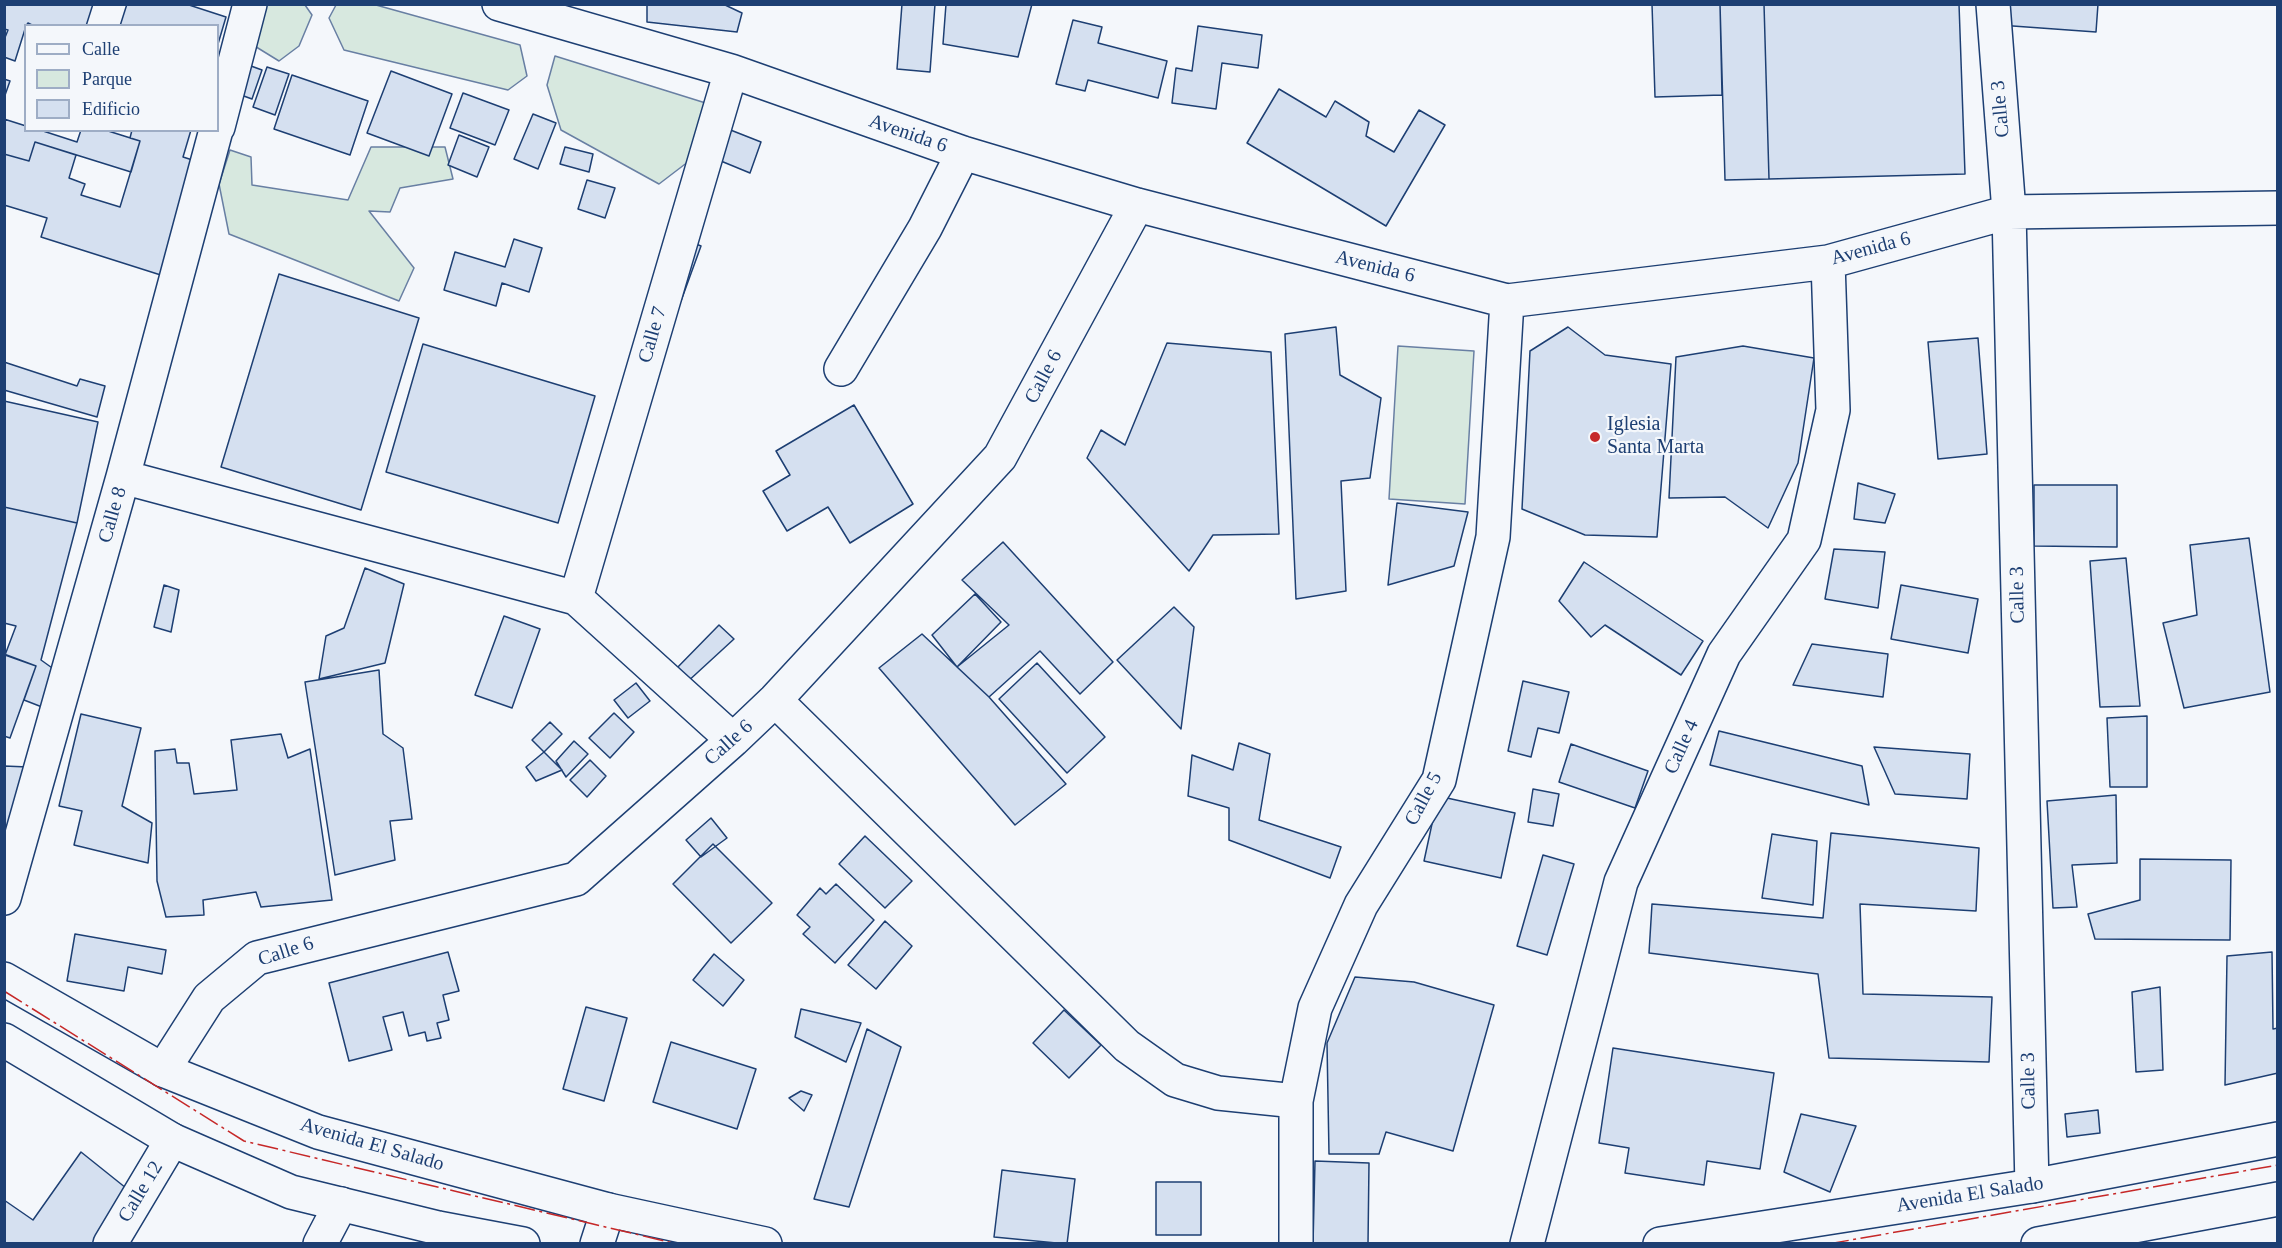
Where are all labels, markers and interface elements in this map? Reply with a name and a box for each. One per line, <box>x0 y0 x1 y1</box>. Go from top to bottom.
legend <box>24 24 219 132</box>
text: Calle <box>82 39 120 59</box>
text: Parque <box>82 69 132 89</box>
street label: Calle 3 <box>1987 79 2015 139</box>
text: Edificio <box>82 99 140 119</box>
street label: Avenida 6 <box>866 109 950 159</box>
street label: Avenida 6 <box>1829 227 1913 271</box>
street label: Avenida 6 <box>1333 246 1417 288</box>
street label: Calle 7 <box>634 304 672 366</box>
street label: Calle 6 <box>1020 346 1068 408</box>
place label: Iglesia Santa Marta <box>1607 413 1704 460</box>
marker: Iglesia Santa Marta <box>1588 430 1602 444</box>
street label: Calle 8 <box>94 484 132 546</box>
street label: Calle 3 <box>2006 566 2030 624</box>
street label: Calle 6 <box>700 715 758 771</box>
street label: Calle 4 <box>1659 716 1705 778</box>
street label: Calle 5 <box>1400 768 1448 830</box>
street label: Calle 6 <box>255 932 317 972</box>
street label: Calle 3 <box>2017 1052 2041 1110</box>
street label: Avenida El Salado <box>297 1113 447 1177</box>
street label: Calle 12 <box>113 1157 169 1227</box>
street label: Avenida El Salado <box>1895 1172 2045 1218</box>

